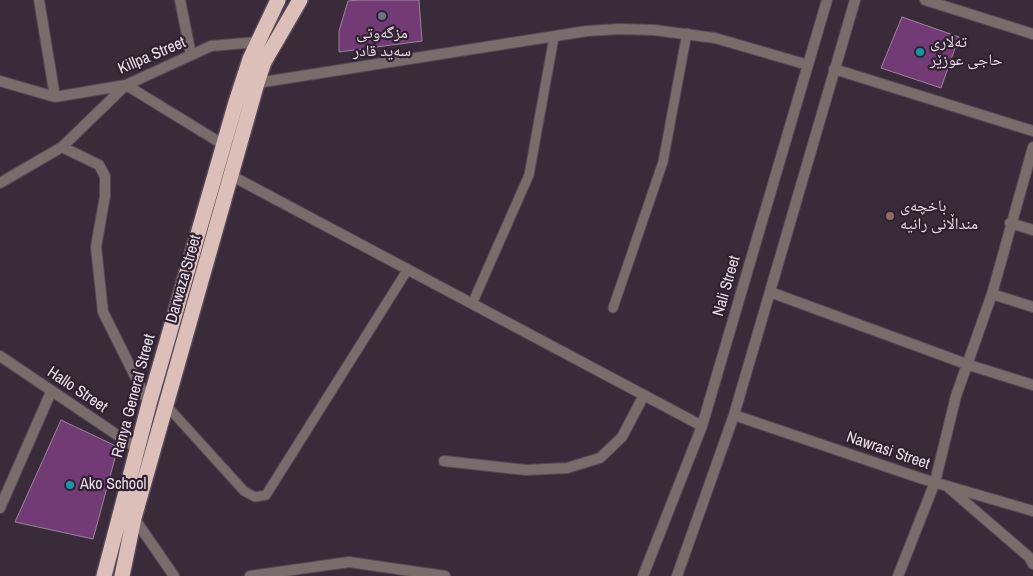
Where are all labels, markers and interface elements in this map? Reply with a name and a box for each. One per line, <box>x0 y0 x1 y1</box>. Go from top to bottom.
marker: مزگەوتی سەید قادر <box>376 10 388 22</box>
place label: مزگەوتی سەید قادر <box>353 24 411 62</box>
street label: Killpa Street <box>115 33 189 79</box>
place label: تەلاری حاجی عوزێر <box>930 33 1003 71</box>
marker: تەلاری حاجی عوزێر <box>914 46 926 58</box>
place label: باخچەی منداڵانی رانیە <box>900 197 978 235</box>
marker: باخچەی منداڵانی رانیە <box>884 210 896 222</box>
street label: Darwaza Street <box>162 233 206 325</box>
street label: Nali Street <box>709 254 745 318</box>
street label: Ranya General Street <box>108 332 160 460</box>
street label: Hallo Street <box>43 363 111 417</box>
street label: Nawrasi Street <box>844 428 932 474</box>
place label: Ako School <box>80 475 146 495</box>
marker: Ako School <box>64 479 76 491</box>

